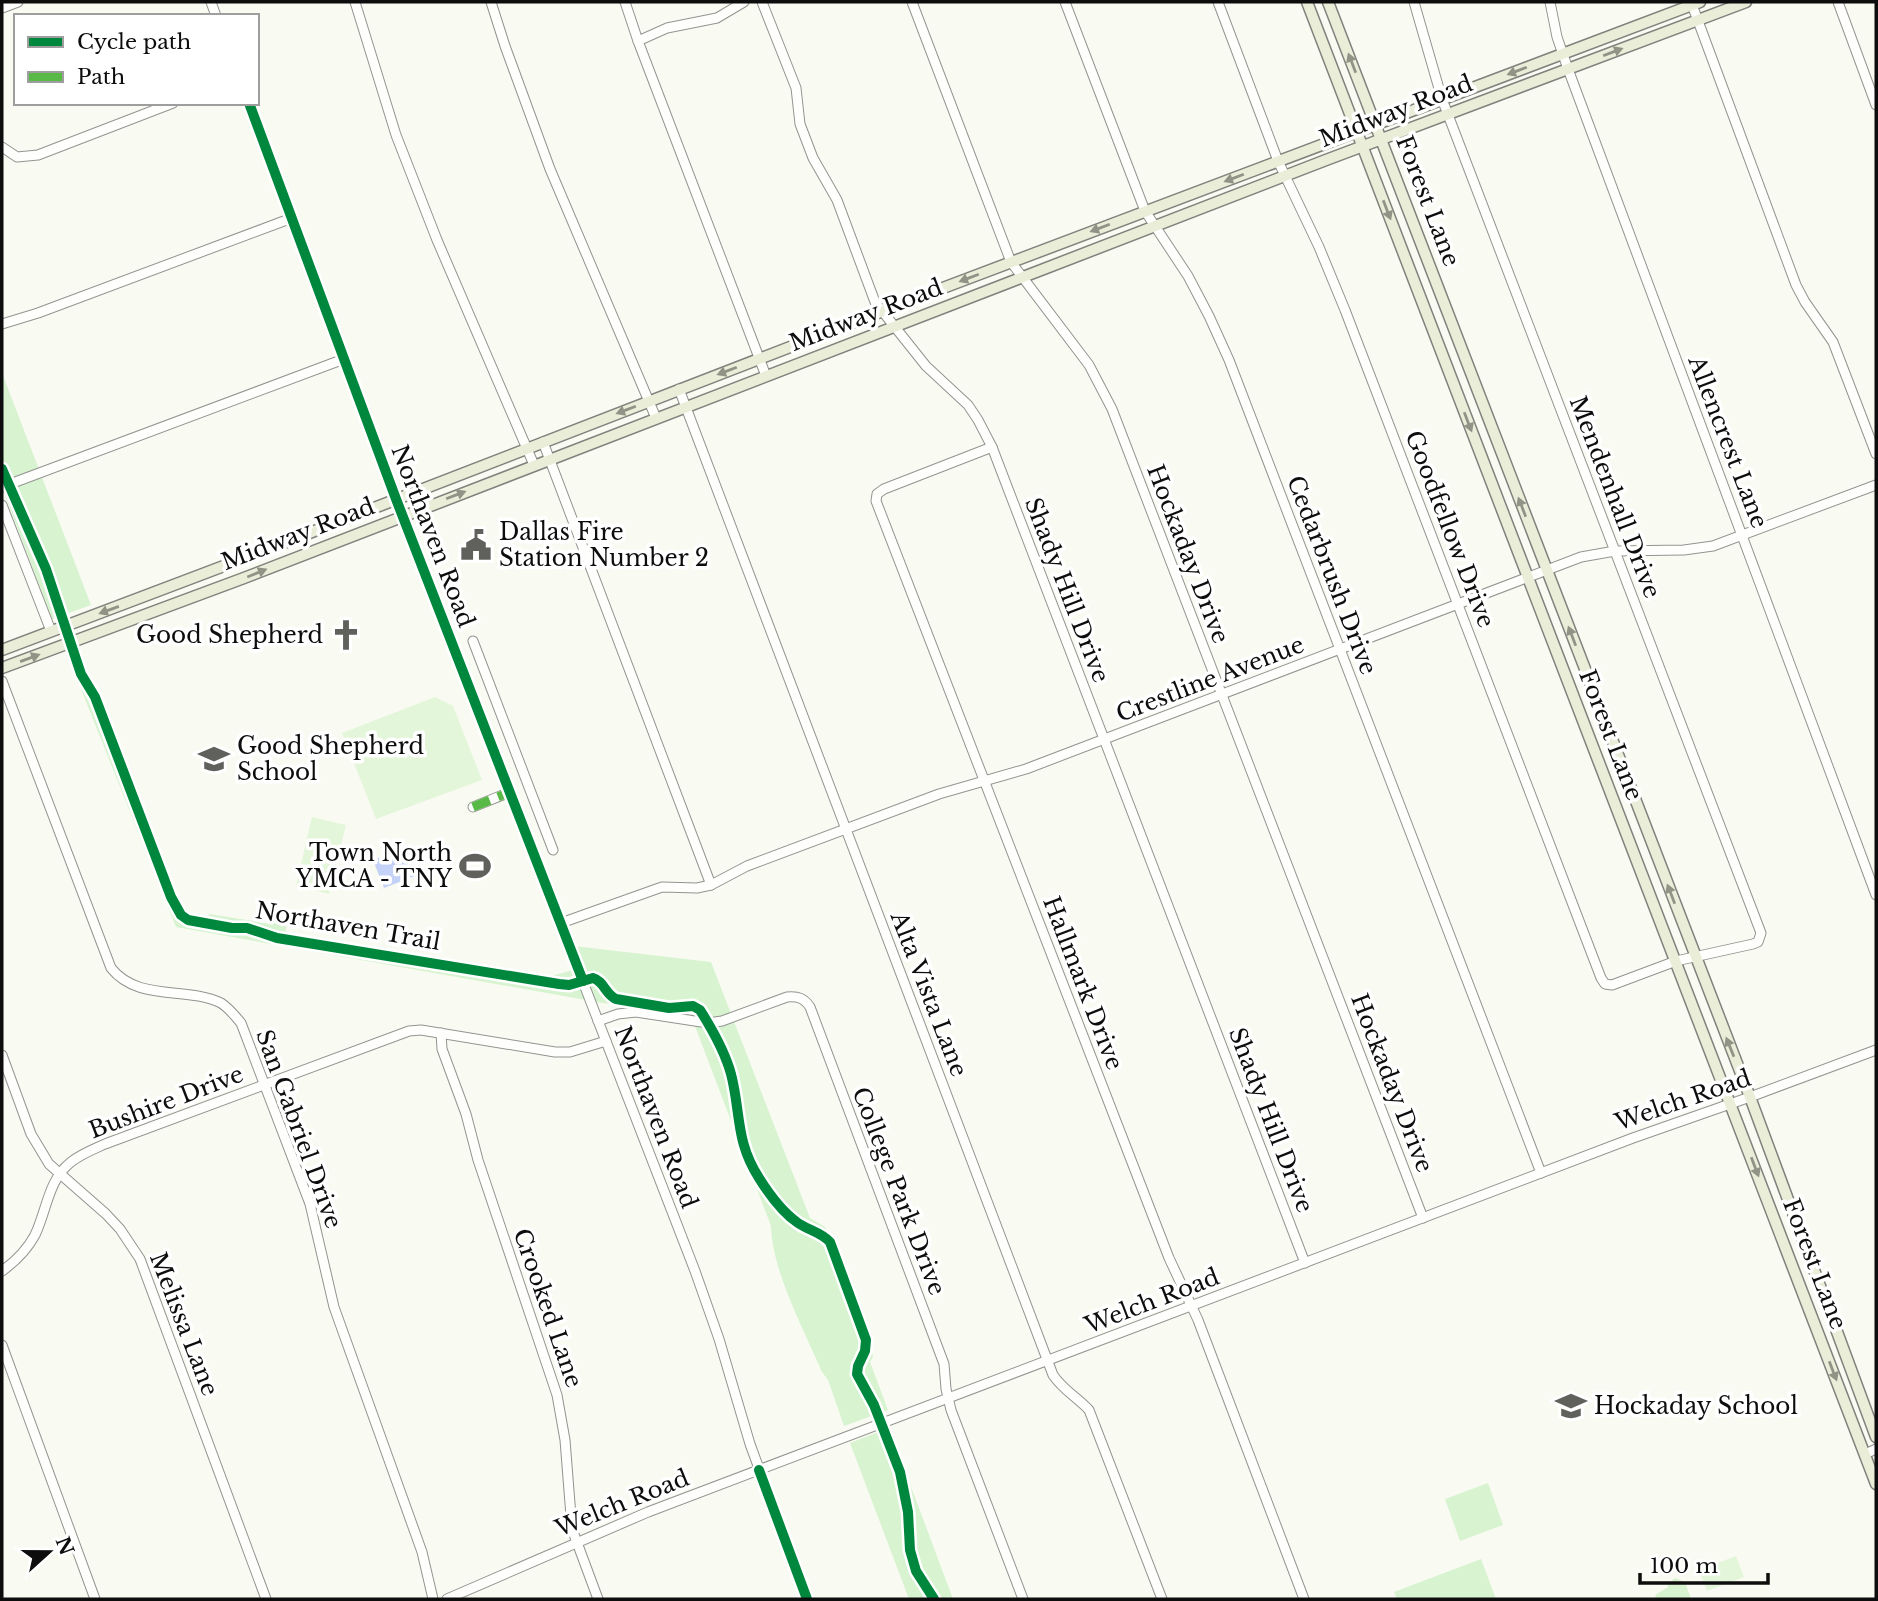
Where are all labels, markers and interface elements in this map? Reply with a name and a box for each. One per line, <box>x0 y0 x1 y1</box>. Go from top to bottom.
legend <box>14 14 259 105</box>
text: Cycle path <box>77 29 191 55</box>
one-way arrow <box>1603 46 1624 57</box>
one-way arrow <box>1346 52 1357 73</box>
text: Path <box>77 64 125 90</box>
one-way arrow <box>1507 65 1528 76</box>
street label: Midway Road <box>1315 69 1477 153</box>
street label: Forest Lane <box>1390 132 1466 270</box>
one-way arrow <box>1224 172 1245 183</box>
one-way arrow <box>1381 199 1392 220</box>
one-way arrow <box>1090 223 1111 234</box>
one-way arrow <box>959 272 980 283</box>
street label: Midway Road <box>785 273 947 357</box>
street label: Allencrest Lane <box>1682 351 1774 532</box>
one-way arrow <box>717 365 738 376</box>
street label: Mendenhall Drive <box>1564 392 1666 602</box>
one-way arrow <box>615 405 636 416</box>
one-way arrow <box>1462 412 1473 433</box>
street label: Goodfellow Drive <box>1400 426 1500 632</box>
street label: Northaven Road <box>385 441 481 631</box>
street label: Hockaday Drive <box>1141 461 1235 647</box>
street label: Cedarbrush Drive <box>1281 472 1383 678</box>
one-way arrow <box>445 490 466 501</box>
street label: Midway Road <box>217 492 379 576</box>
street label: Shady Hill Drive <box>1019 494 1115 686</box>
one-way arrow <box>1516 496 1527 517</box>
place label: Dallas Fire Station Number 2 <box>499 518 709 572</box>
public building icon: Dallas Fire Station Number 2 <box>459 528 493 562</box>
one-way arrow <box>246 568 267 579</box>
one-way arrow <box>98 605 119 616</box>
church icon: Good Shepherd <box>329 618 363 652</box>
place label: Good Shepherd <box>136 621 323 649</box>
one-way arrow <box>1566 625 1577 646</box>
street label: Crestline Avenue <box>1112 630 1308 728</box>
one-way arrow <box>19 652 40 663</box>
street label: Forest Lane <box>1573 666 1649 804</box>
place label: Good Shepherd School <box>237 732 424 786</box>
school or university icon: Good Shepherd School <box>197 742 231 776</box>
place label: Town North YMCA - TNY <box>295 839 452 893</box>
sports icon: Town North YMCA - TNY <box>458 849 492 883</box>
one-way arrow <box>1665 883 1676 904</box>
street label: Hallmark Drive <box>1037 892 1129 1074</box>
street label: Northaven Trail <box>253 896 443 956</box>
street label: Alta Vista Lane <box>884 907 973 1080</box>
street label: Hockaday Drive <box>1345 990 1439 1176</box>
street label: Northaven Road <box>608 1022 704 1212</box>
street label: Shady Hill Drive <box>1223 1024 1319 1216</box>
street label: San Gabriel Drive <box>250 1026 348 1232</box>
one-way arrow <box>1724 1036 1735 1057</box>
street label: Bushire Drive <box>85 1060 247 1144</box>
street label: Welch Road <box>1610 1064 1755 1137</box>
street label: College Park Drive <box>846 1083 952 1299</box>
one-way arrow <box>1750 1157 1761 1178</box>
street label: Forest Lane <box>1777 1195 1853 1333</box>
street label: Crooked Lane <box>508 1225 588 1391</box>
street label: Melissa Lane <box>144 1248 224 1400</box>
street label: Welch Road <box>1080 1263 1223 1340</box>
one-way arrow <box>1828 1361 1839 1382</box>
school or university icon: Hockaday School <box>1554 1389 1588 1423</box>
place label: Hockaday School <box>1594 1392 1798 1420</box>
street label: Welch Road <box>550 1463 693 1543</box>
north arrow <box>14 1517 84 1587</box>
text: N <box>50 1534 78 1559</box>
scale bar <box>1640 1542 1768 1586</box>
text: 100 m <box>1650 1553 1718 1579</box>

